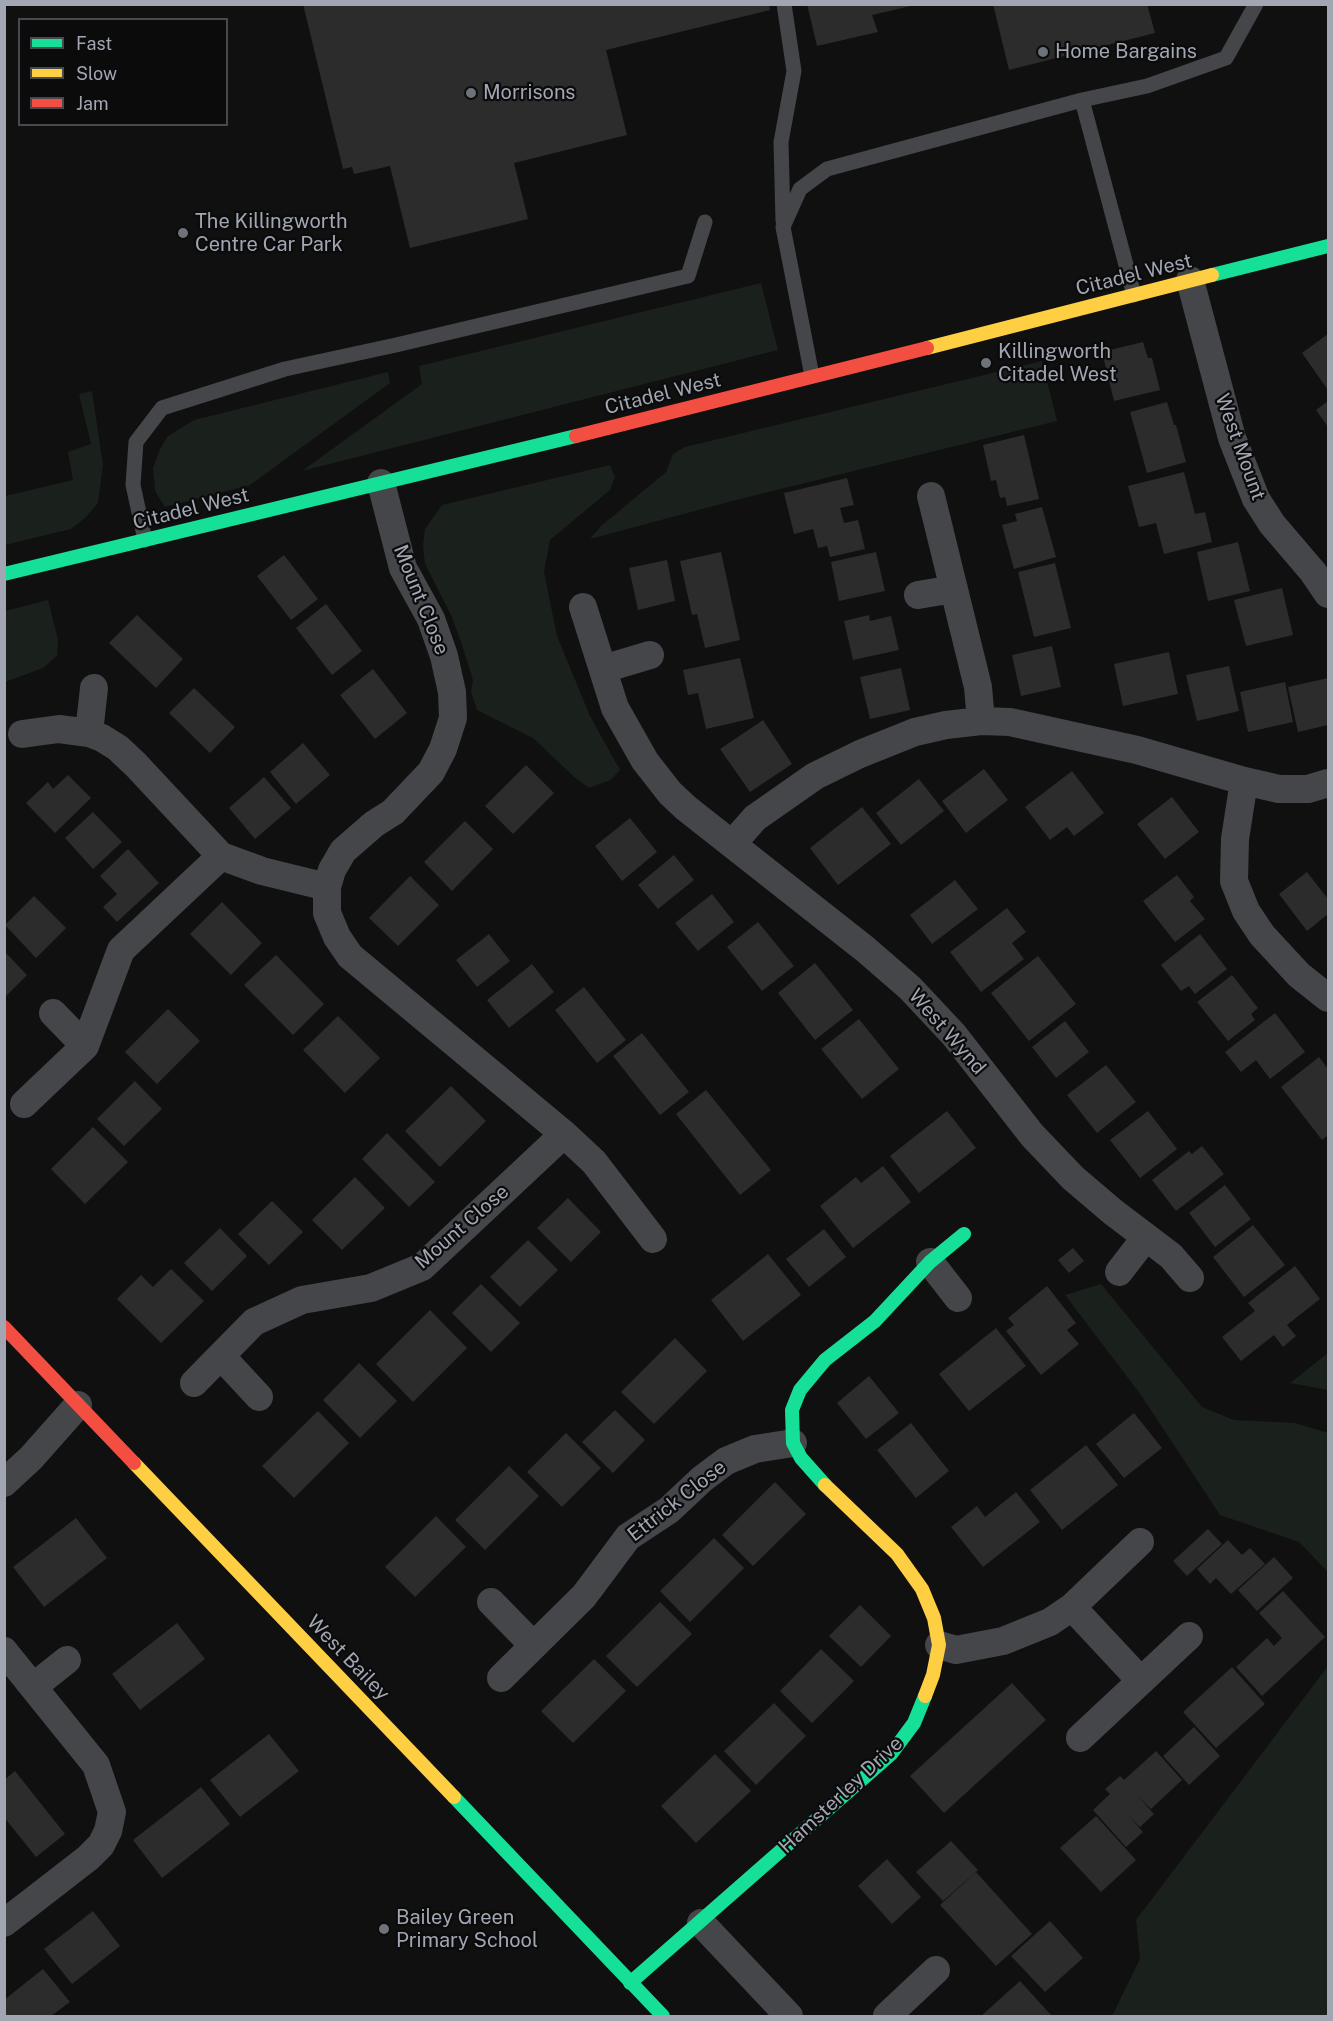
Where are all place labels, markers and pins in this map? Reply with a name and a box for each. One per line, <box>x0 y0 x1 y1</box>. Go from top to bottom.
place label: Home Bargains <box>1055 40 1197 64</box>
marker: Home Bargains <box>1036 45 1050 59</box>
place label: Morrisons <box>483 81 575 105</box>
marker: Morrisons <box>464 86 478 100</box>
place label: The Killingworth Centre Car Park <box>195 210 348 257</box>
marker: The Killingworth Centre Car Park <box>176 226 190 240</box>
place label: Killingworth Citadel West <box>998 340 1117 387</box>
marker: Killingworth Citadel West <box>979 356 993 370</box>
place label: Bailey Green Primary School <box>396 1906 538 1953</box>
marker: Bailey Green Primary School <box>377 1922 391 1936</box>

